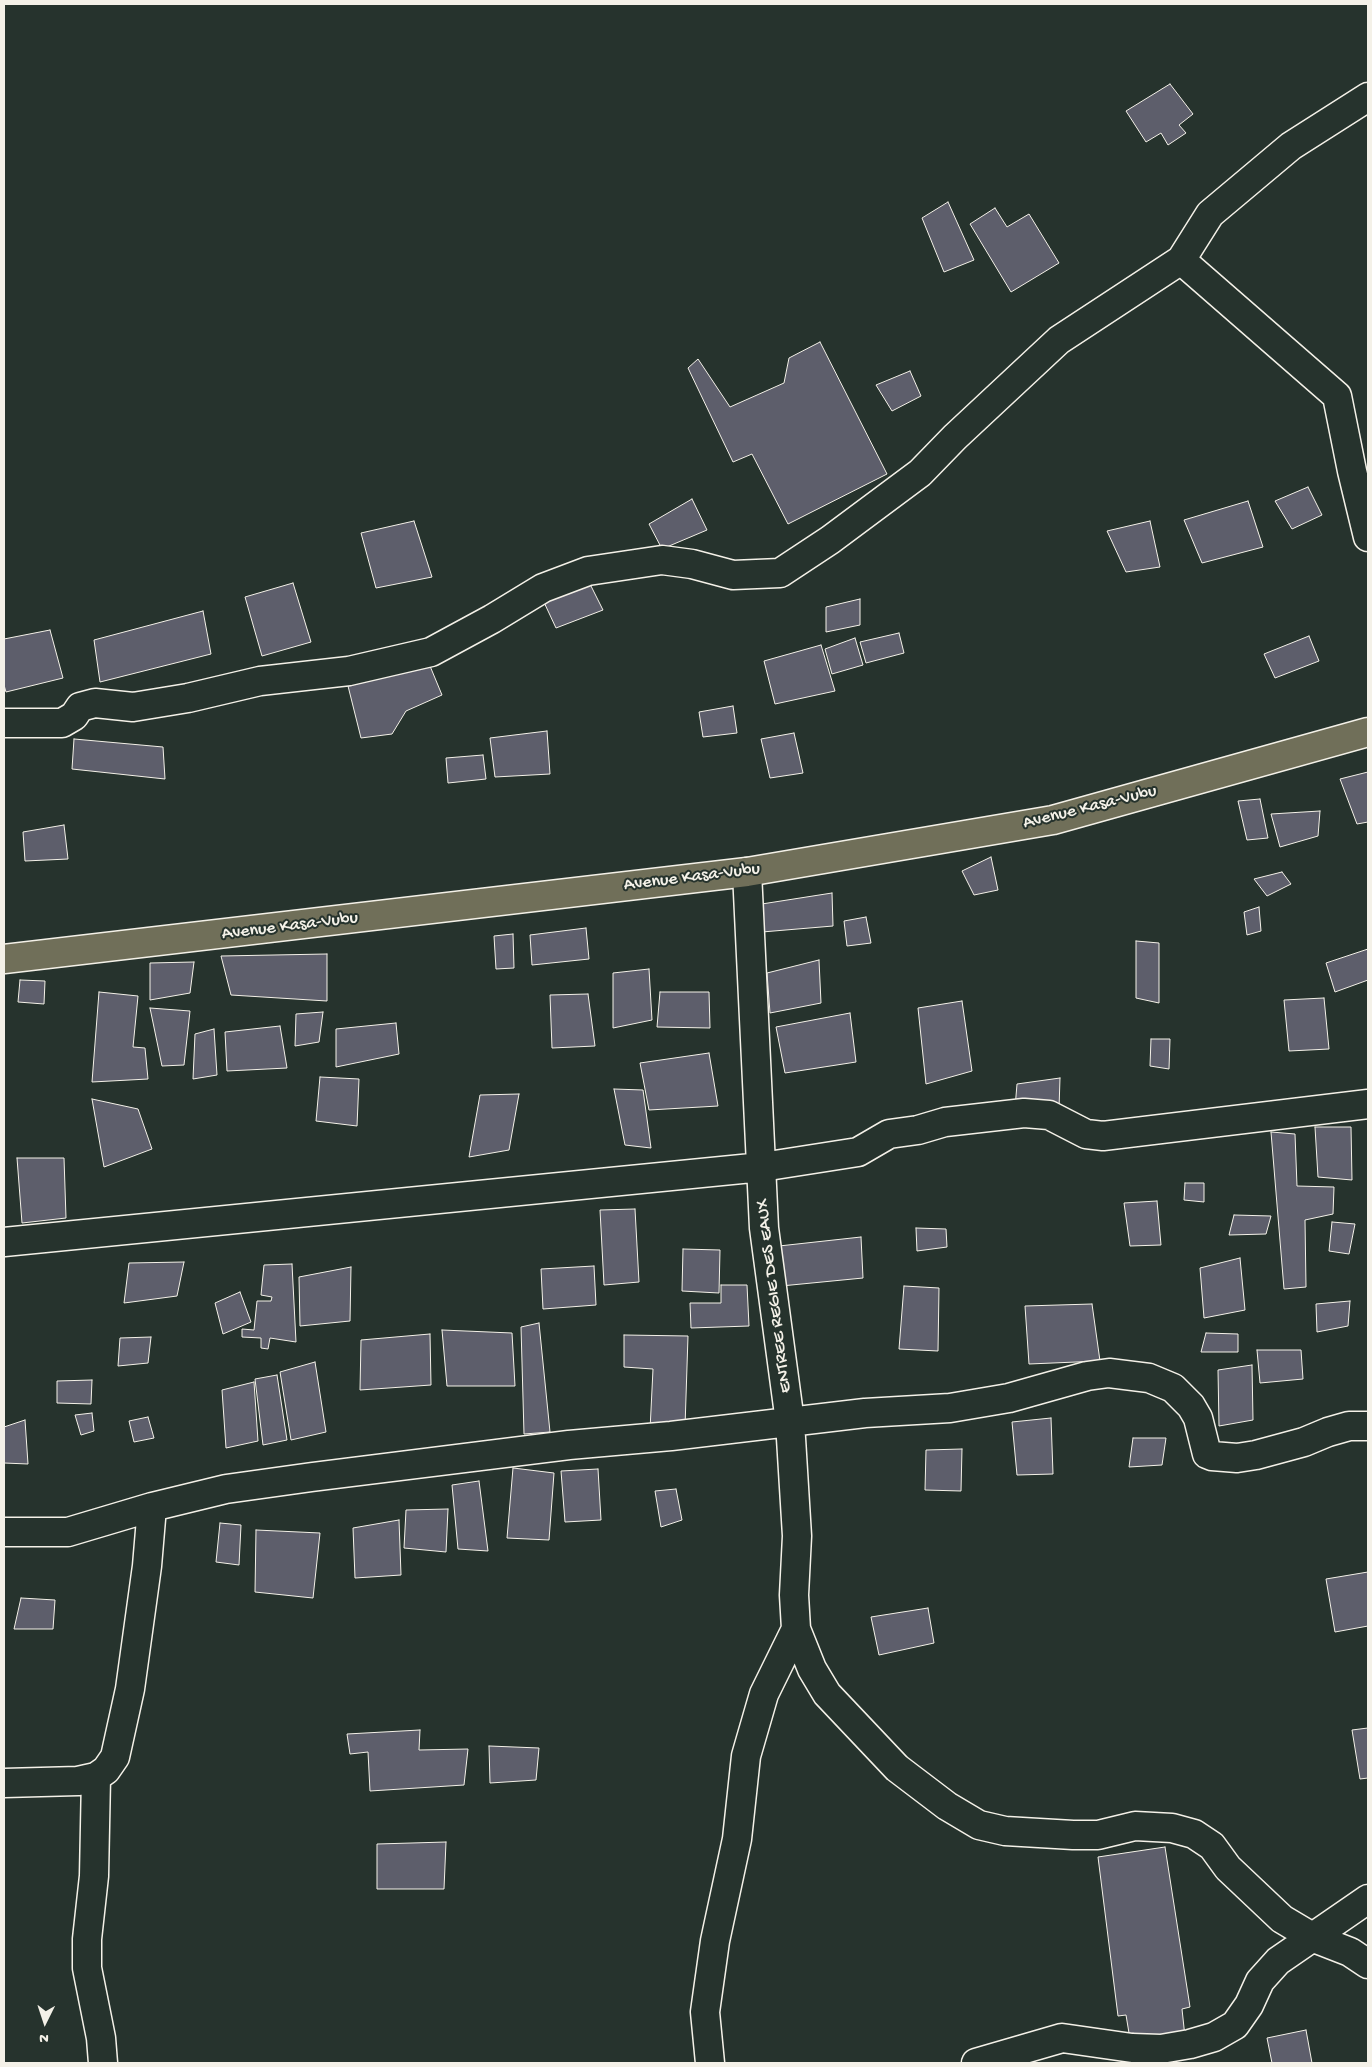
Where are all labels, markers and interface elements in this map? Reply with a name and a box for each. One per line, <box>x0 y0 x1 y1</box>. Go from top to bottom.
street label: Avenue Kasa-Vubu <box>1021 781 1159 835</box>
street label: Avenue Kasa-Vubu <box>623 859 761 897</box>
street label: Avenue Kasa-Vubu <box>221 908 359 946</box>
street label: ENTREE REGIE DES EAUX <box>752 1198 798 1394</box>
north arrow <box>20 1997 70 2047</box>
text: N <box>39 2029 49 2046</box>

